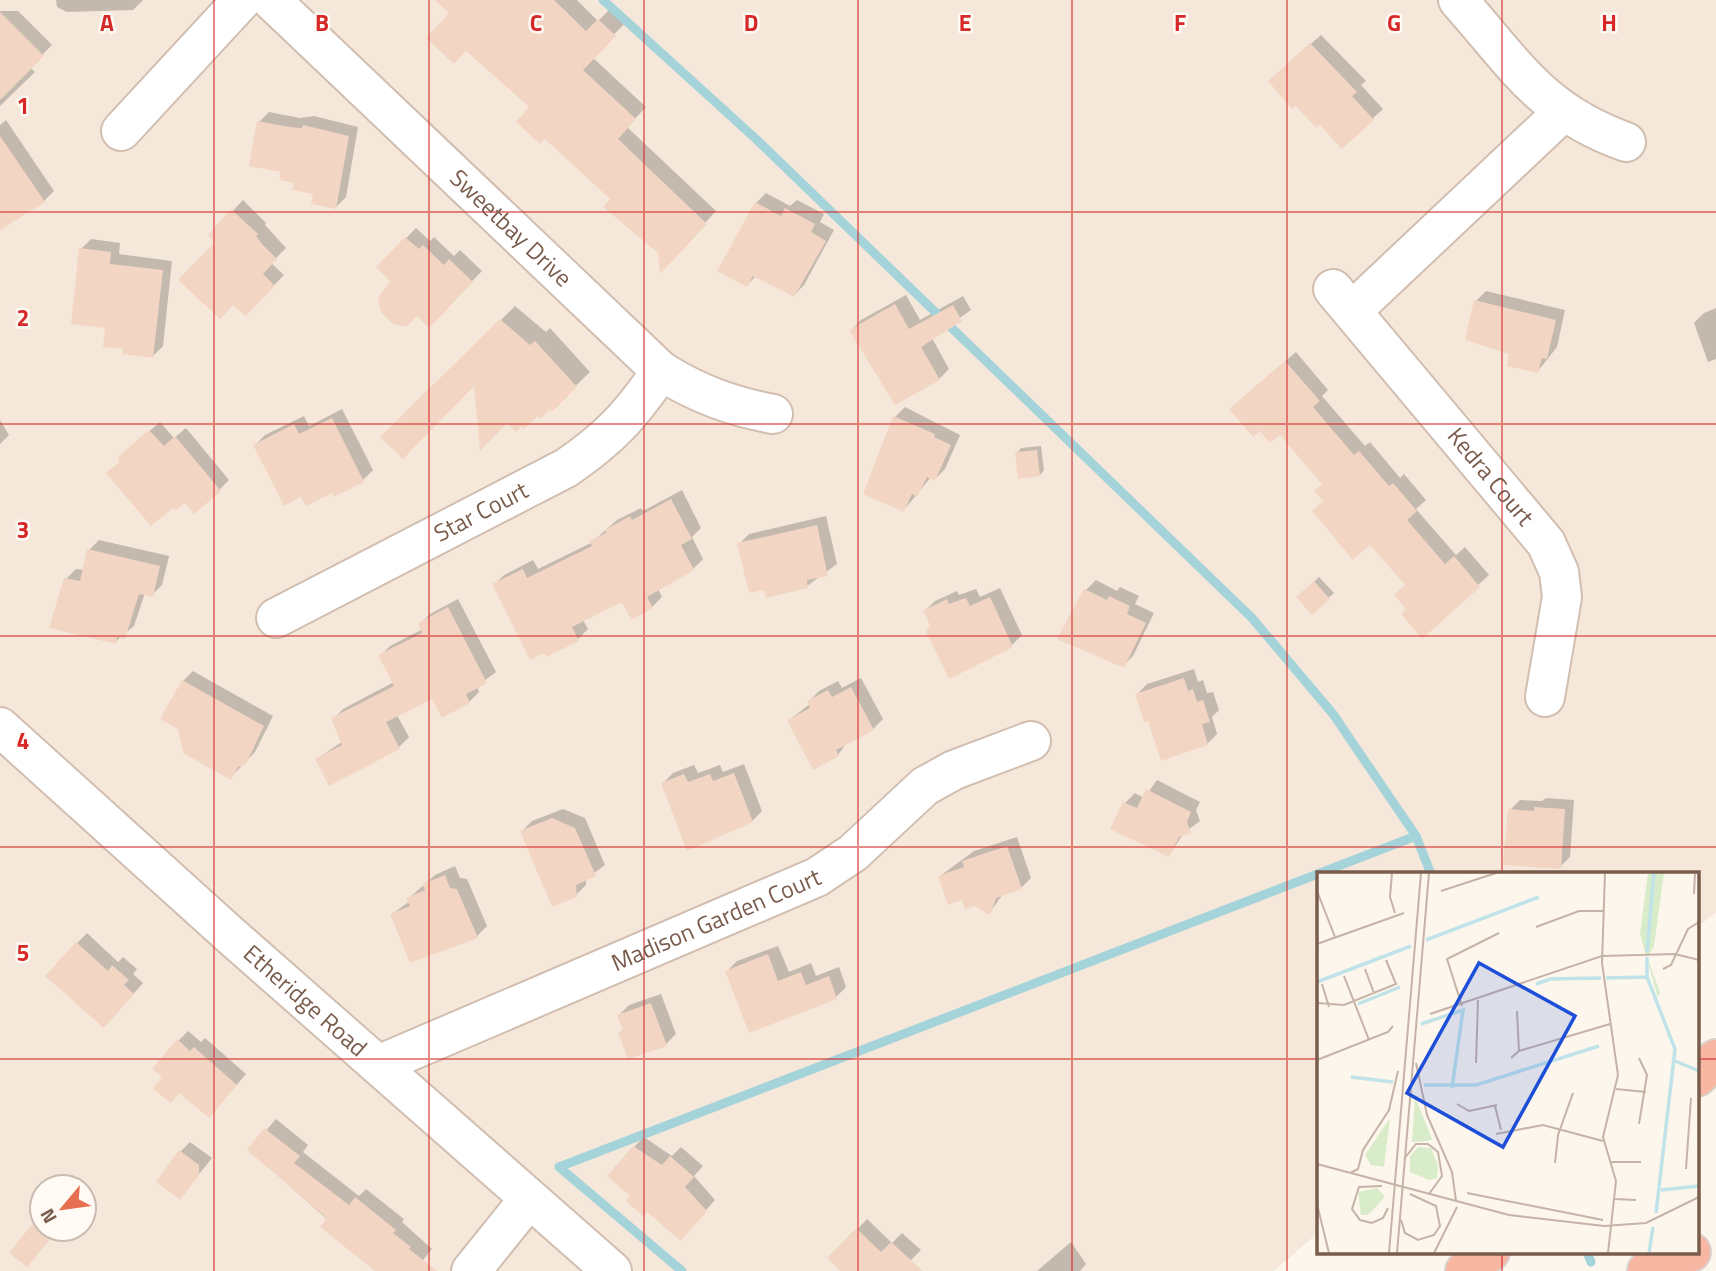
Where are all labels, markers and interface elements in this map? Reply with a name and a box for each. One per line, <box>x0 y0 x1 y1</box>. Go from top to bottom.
text: A <box>100 5 114 40</box>
text: B <box>315 5 329 40</box>
text: C <box>530 5 542 40</box>
text: D <box>744 5 758 40</box>
text: E <box>959 5 971 40</box>
text: F <box>1174 5 1186 40</box>
text: G <box>1387 5 1401 40</box>
text: H <box>1601 5 1617 40</box>
text: 1 <box>17 88 29 123</box>
street label: Sweetbay Drive <box>442 160 581 295</box>
text: 2 <box>17 300 29 335</box>
street label: Kedra Court <box>1439 419 1544 534</box>
street label: Star Court <box>427 471 535 550</box>
text: 3 <box>17 512 29 547</box>
text: 4 <box>17 723 29 758</box>
street label: Madison Garden Court <box>605 858 827 980</box>
inset map <box>1317 872 1698 1254</box>
text: 5 <box>17 935 29 970</box>
street label: Etheridge Road <box>236 936 376 1065</box>
north arrow <box>28 1173 98 1243</box>
text: N <box>32 1204 64 1229</box>

